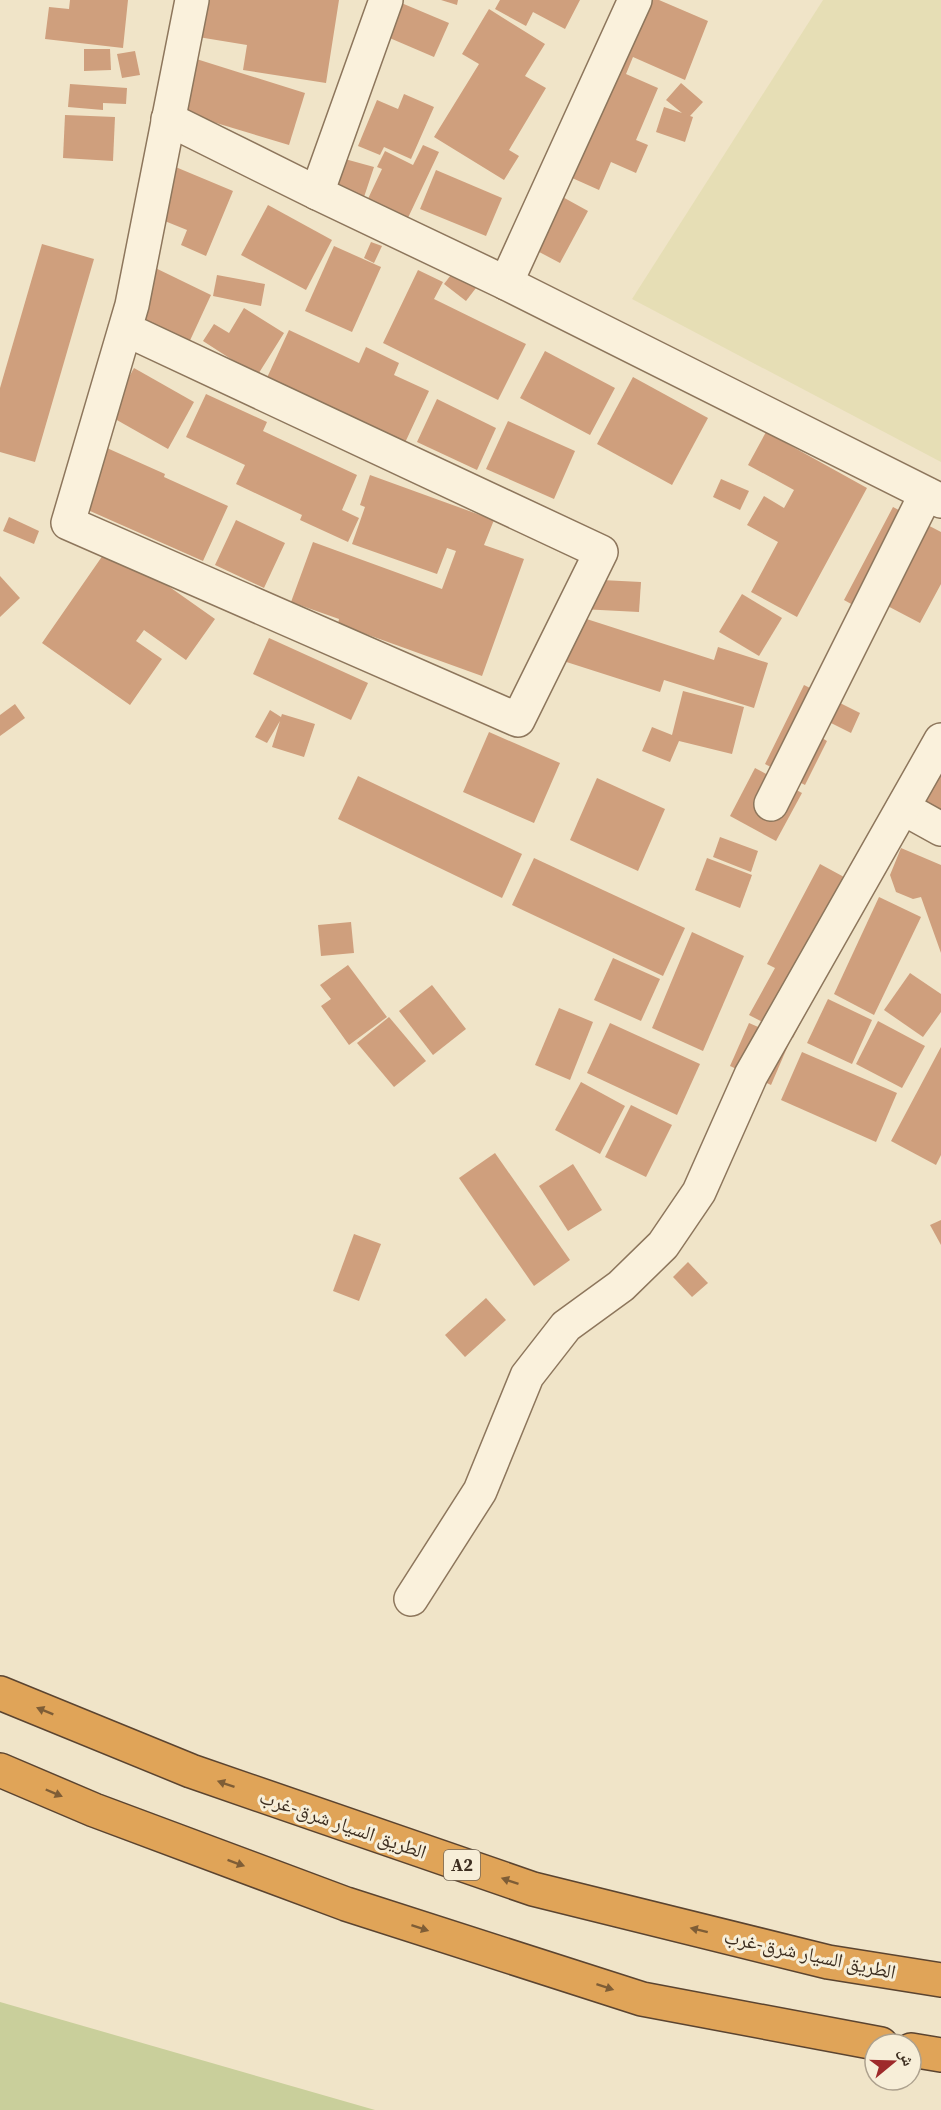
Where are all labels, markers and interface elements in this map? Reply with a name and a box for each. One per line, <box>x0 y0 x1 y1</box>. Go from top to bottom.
one-way arrow <box>36 1706 54 1716</box>
one-way arrow <box>217 1778 235 1788</box>
street label: الطريق السيار شرق-غرب <box>256 1782 430 1866</box>
one-way arrow <box>45 1788 63 1798</box>
road number: A2 <box>444 1850 480 1880</box>
one-way arrow <box>227 1859 245 1869</box>
one-way arrow <box>501 1876 519 1885</box>
street label: الطريق السيار شرق-غرب <box>722 1922 898 1986</box>
one-way arrow <box>411 1924 429 1933</box>
one-way arrow <box>690 1924 708 1934</box>
one-way arrow <box>596 1983 614 1992</box>
north arrow <box>863 2032 923 2092</box>
text: ش <box>894 2046 920 2069</box>

